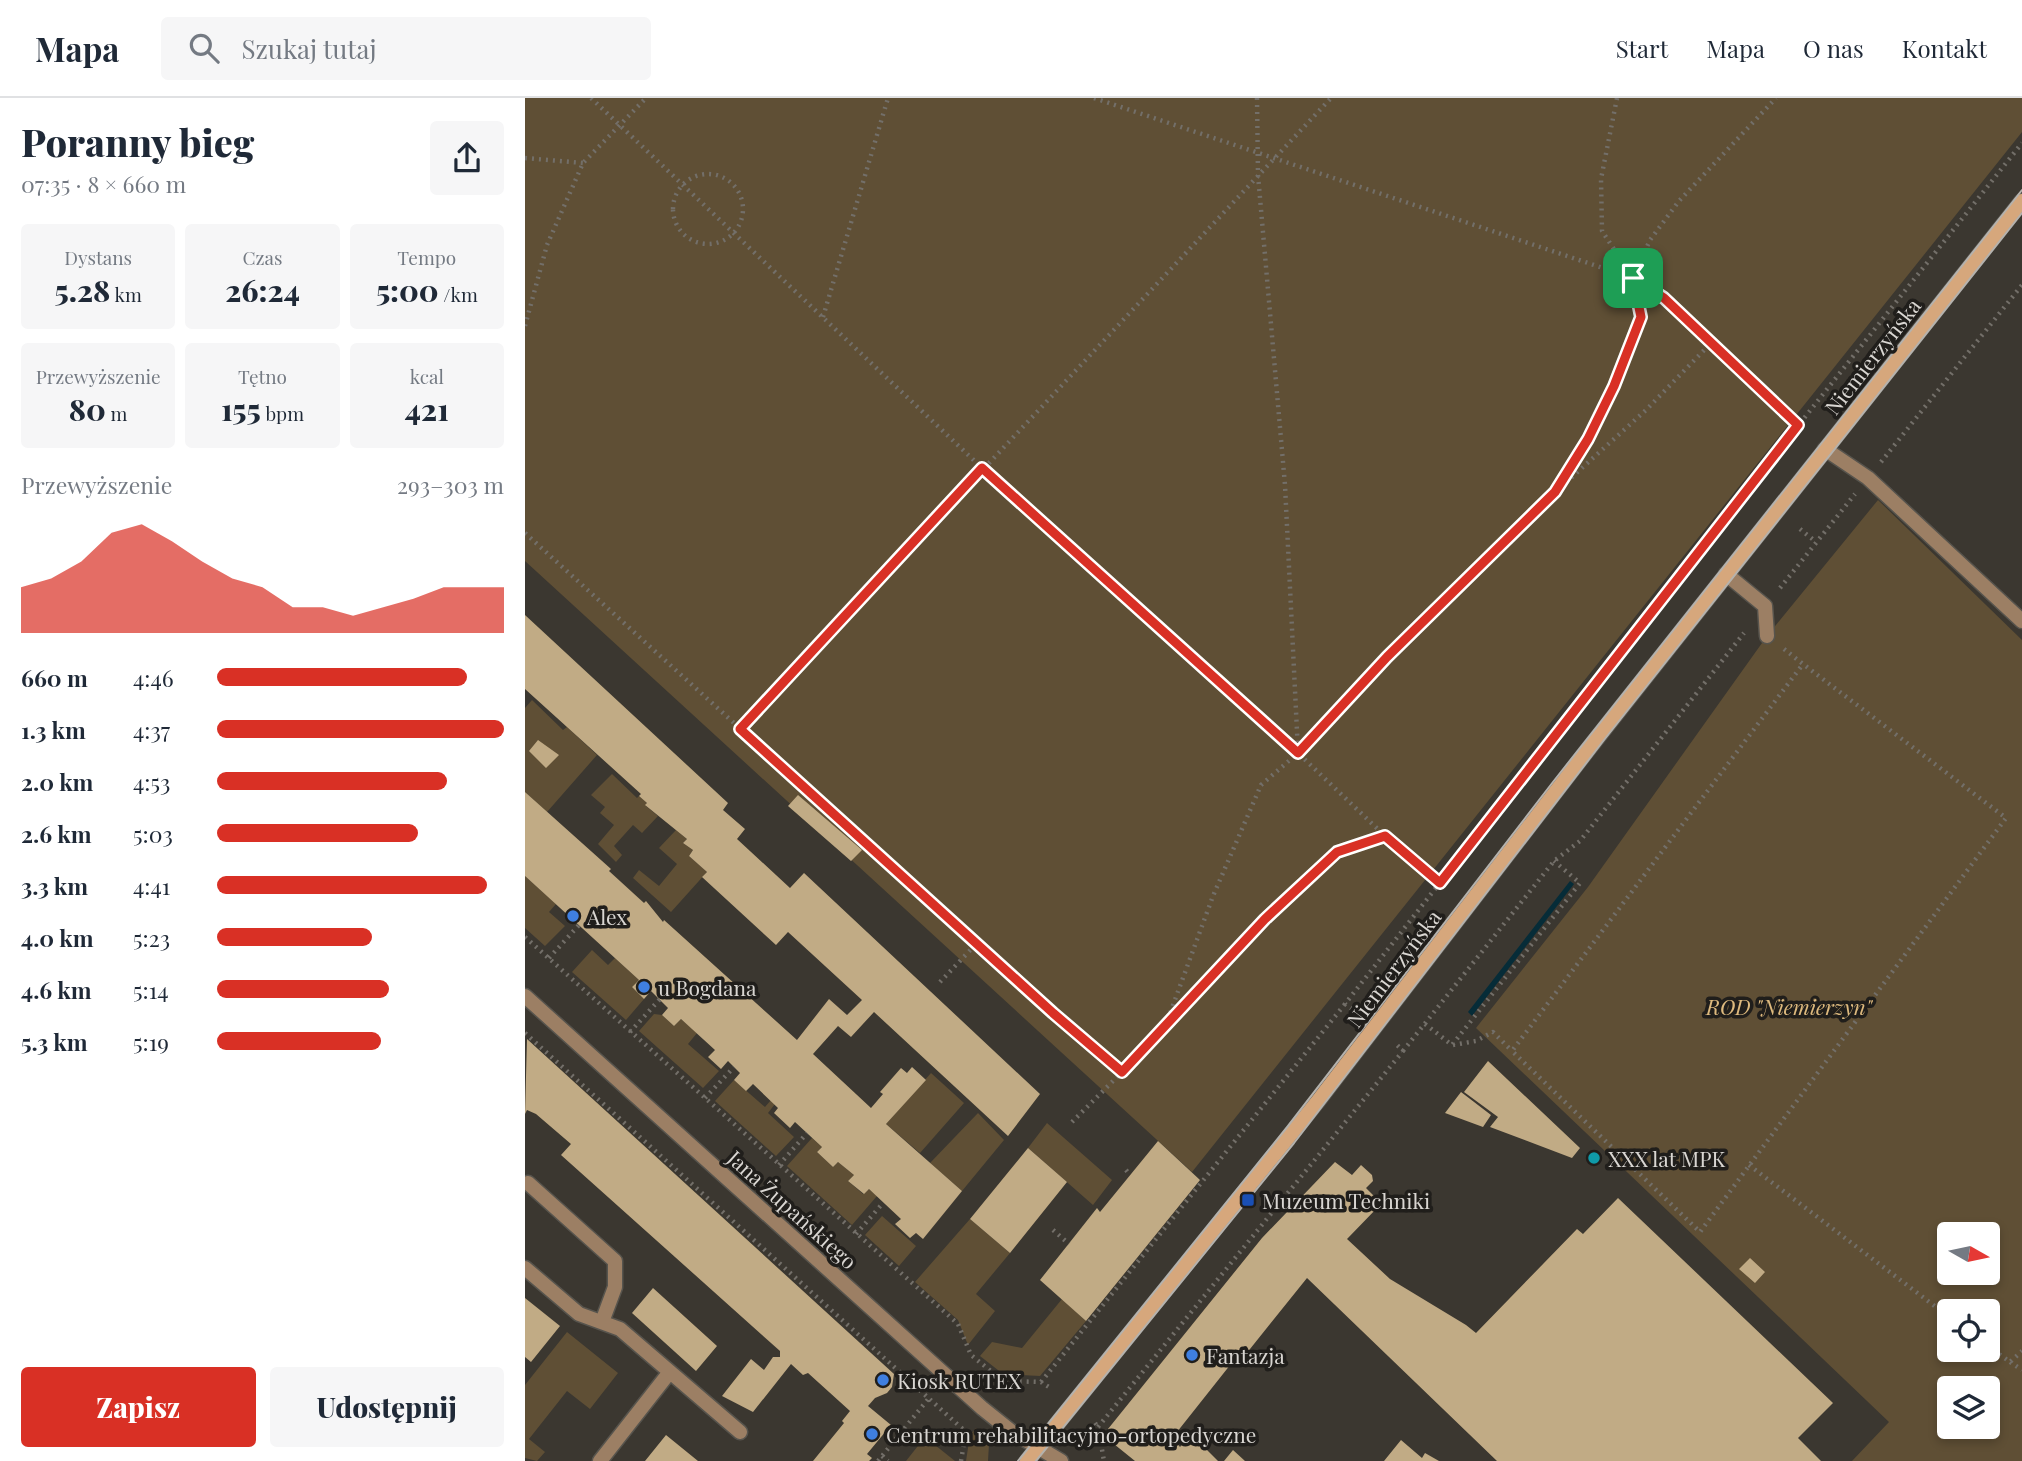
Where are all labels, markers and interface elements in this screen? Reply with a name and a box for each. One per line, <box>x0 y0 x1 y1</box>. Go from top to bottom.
search box <box>161 17 651 80</box>
text: Mapa <box>35 26 119 70</box>
icon: search <box>185 29 223 67</box>
text: Szukaj tutaj <box>241 31 376 66</box>
text: Start <box>1616 32 1668 64</box>
text: Mapa <box>1706 32 1765 64</box>
text: O nas <box>1803 32 1864 64</box>
text: Kontakt <box>1902 32 1987 64</box>
text: Poranny bieg <box>21 116 254 167</box>
button: share <box>430 121 504 195</box>
text: 07:35 · 8 × 660 m <box>21 168 186 199</box>
text: Dystans <box>64 244 132 270</box>
text: Czas <box>242 244 283 270</box>
text: Tempo <box>397 244 456 270</box>
pin <box>1603 248 1663 308</box>
icon: arrive <box>1614 259 1652 297</box>
text: 5.28 <box>54 270 110 310</box>
text: 26:24 <box>225 270 300 310</box>
text: 5:00 <box>376 270 439 310</box>
text: km <box>110 281 142 307</box>
text: /km <box>439 281 478 307</box>
street label: Niemierzyńska <box>1818 292 1927 420</box>
text: Przewyższenie <box>36 363 161 389</box>
text: Tętno <box>238 363 287 389</box>
text: kcal <box>410 363 444 389</box>
text: 80 <box>69 389 106 429</box>
text: 155 <box>221 389 261 429</box>
text: 421 <box>405 389 449 429</box>
text: m <box>106 400 127 426</box>
text: bpm <box>261 400 304 426</box>
text: Przewyższenie <box>21 469 172 500</box>
text: 293–303 m <box>397 469 504 500</box>
text: 660 m <box>21 662 88 693</box>
text: 4:46 <box>133 662 174 693</box>
text: 1.3 km <box>21 714 86 745</box>
text: 4:37 <box>133 714 170 745</box>
text: 2.0 km <box>21 766 93 797</box>
text: 4:53 <box>133 766 170 797</box>
text: 2.6 km <box>21 818 92 849</box>
text: 5:03 <box>133 818 173 849</box>
text: 3.3 km <box>21 870 88 901</box>
text: 4:41 <box>133 870 170 901</box>
place label: Alex <box>586 902 627 930</box>
street label: Niemierzyńska <box>1340 903 1447 1032</box>
marker: Alex <box>565 908 581 924</box>
text: 4.0 km <box>21 922 94 953</box>
text: 5:23 <box>133 922 170 953</box>
place label: u Bogdana <box>658 973 757 1001</box>
text: 4.6 km <box>21 974 92 1005</box>
text: 5:14 <box>133 974 169 1005</box>
marker: u Bogdana <box>636 979 652 995</box>
park label: ROD "Niemierzyn" <box>1705 992 1874 1020</box>
text: 5.3 km <box>21 1026 87 1057</box>
text: 5:19 <box>133 1026 169 1057</box>
street label: Jana Żupańskiego <box>722 1143 864 1274</box>
place label: XXX lat MPK <box>1608 1144 1726 1172</box>
marker: XXX lat MPK <box>1586 1150 1602 1166</box>
place label: Muzeum Techniki <box>1262 1186 1430 1214</box>
marker: Muzeum Techniki <box>1240 1192 1256 1208</box>
north arrow <box>1937 1222 2000 1284</box>
map controls <box>1937 1222 2000 1439</box>
button: locate <box>1937 1299 2000 1362</box>
place label: Fantazja <box>1206 1341 1285 1369</box>
marker: Fantazja <box>1184 1347 1200 1363</box>
place label: Kiosk RUTEX <box>897 1366 1022 1394</box>
button: Zapisz <box>21 1367 256 1447</box>
button: Udostępnij <box>270 1367 504 1447</box>
marker: Kiosk RUTEX <box>875 1372 891 1388</box>
button: layers <box>1937 1376 2000 1439</box>
place label: Centrum rehabilitacyjno-ortopedyczne <box>886 1420 1256 1448</box>
marker: Centrum rehabilitacyjno-ortopedyczne <box>864 1426 880 1442</box>

